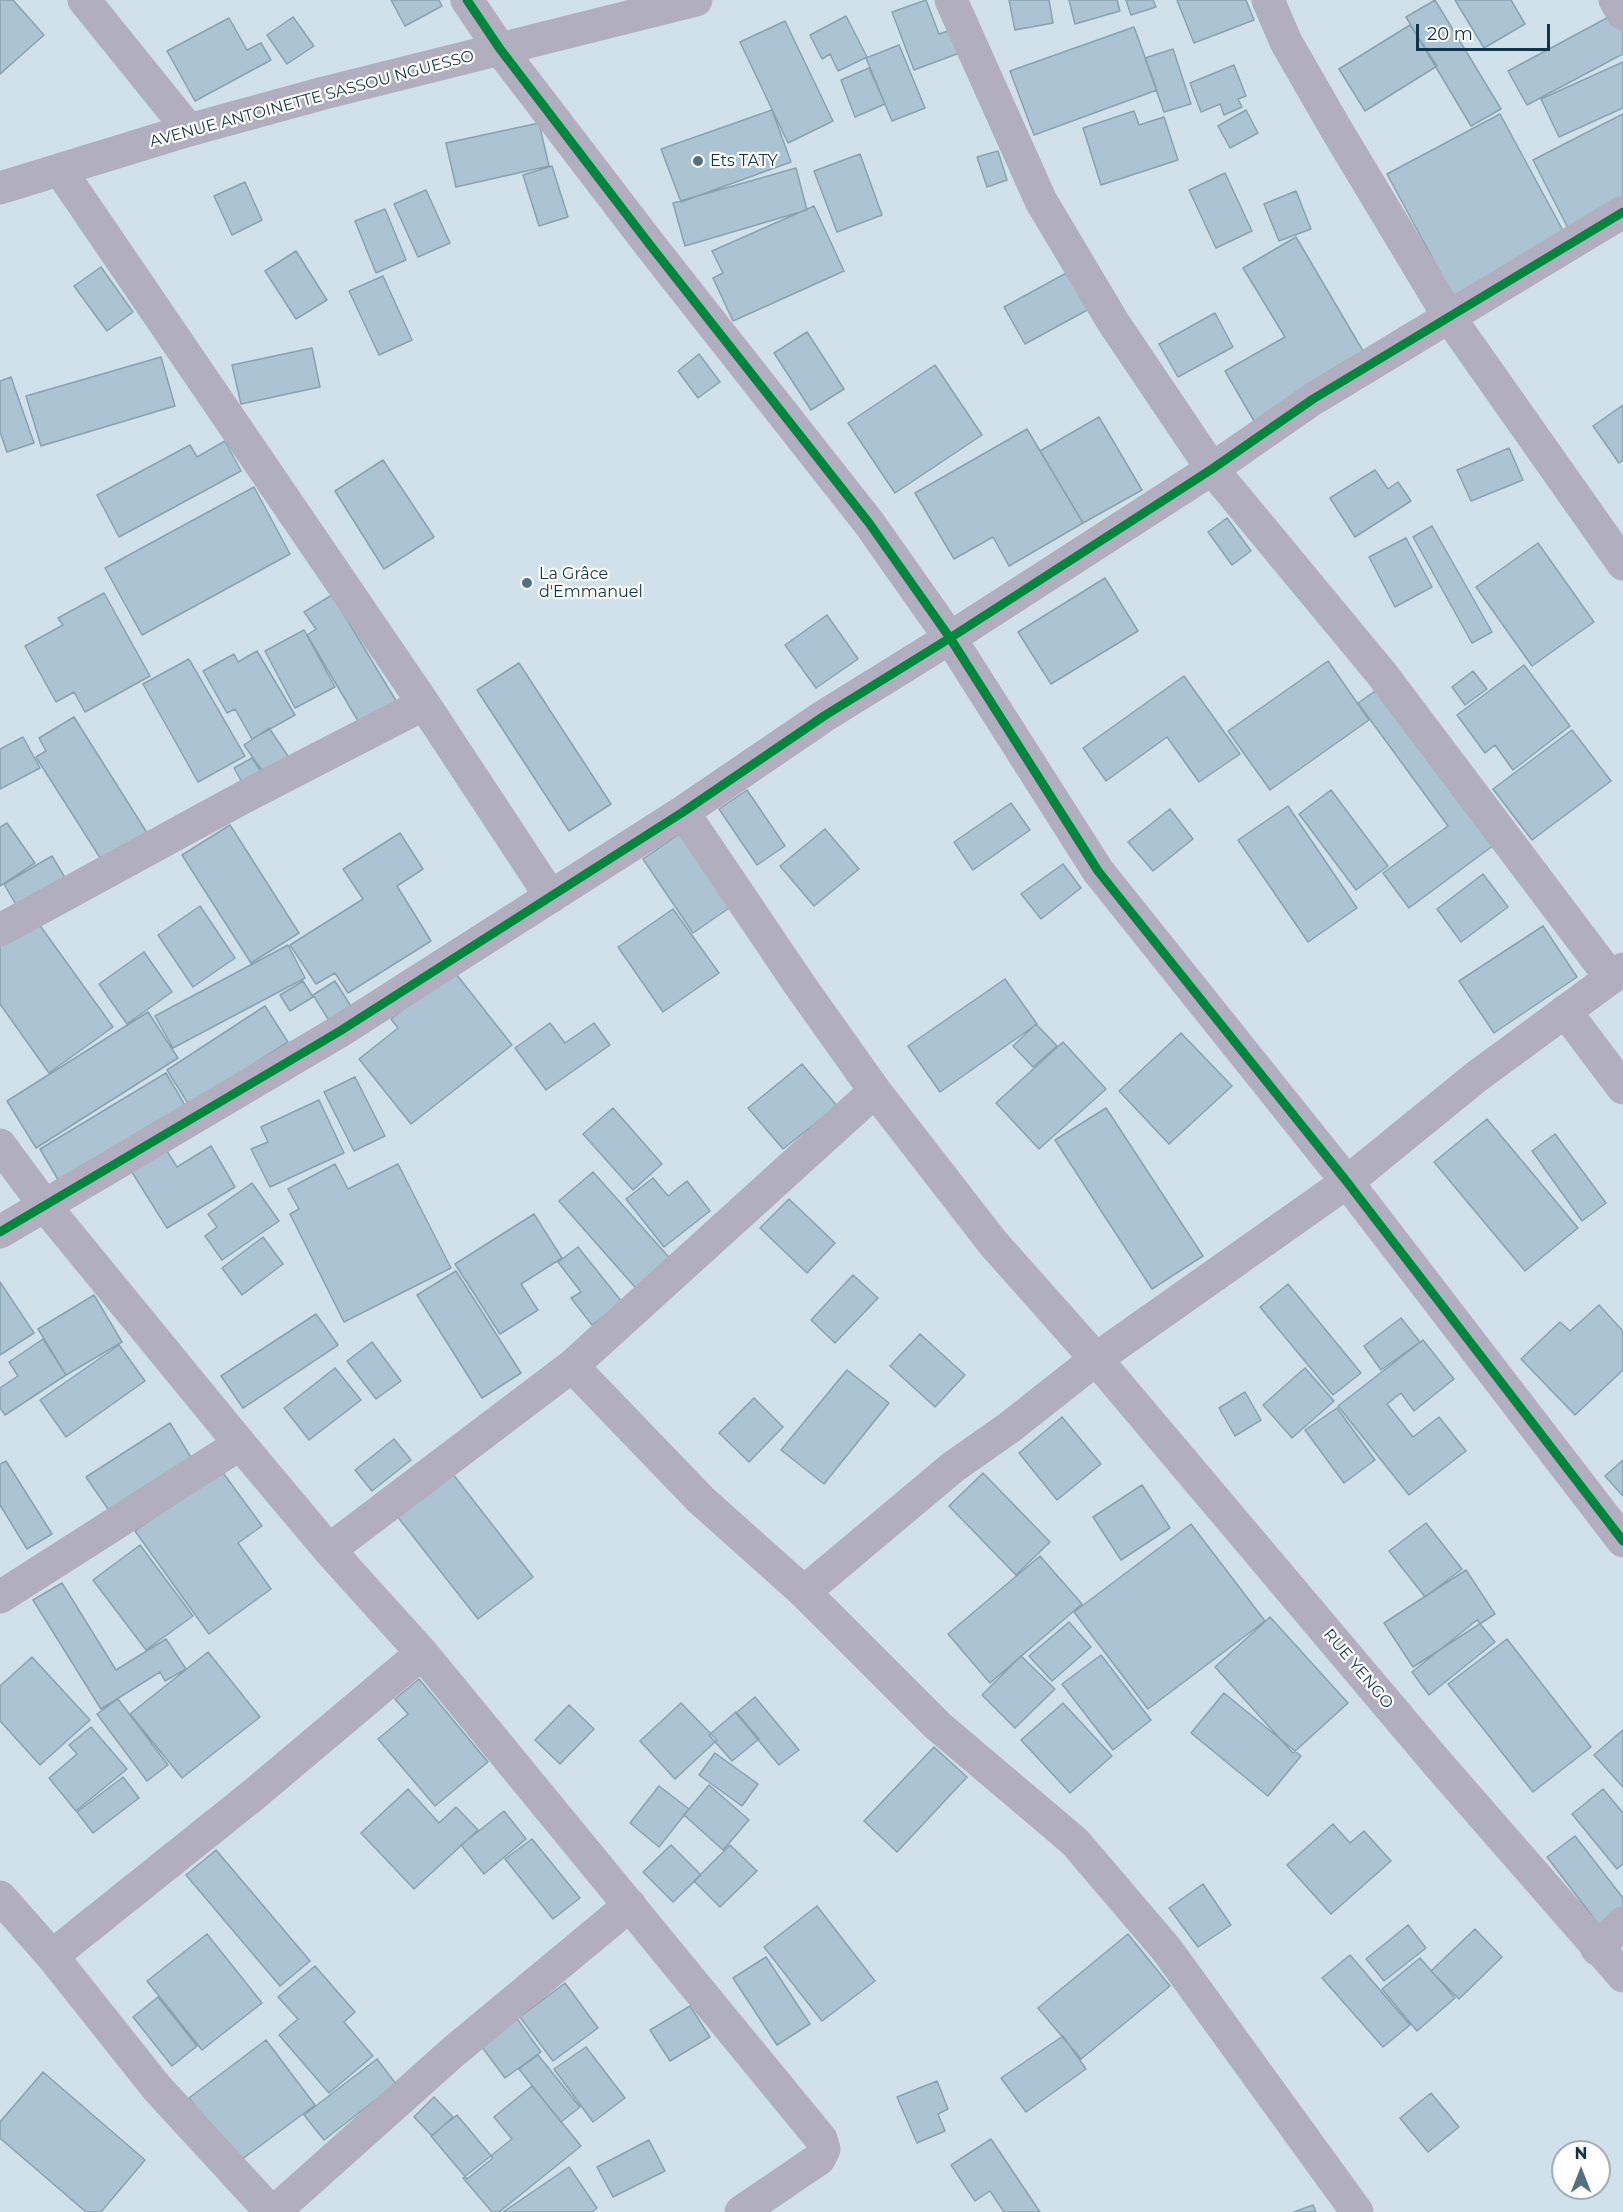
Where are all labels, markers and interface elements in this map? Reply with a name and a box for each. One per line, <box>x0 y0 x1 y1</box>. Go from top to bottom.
scale bar <box>1419 12 1552 50</box>
text: 20 m <box>1427 23 1473 45</box>
street label: AVENUE ANTOINETTE SASSOU NGUESSO <box>148 46 476 152</box>
place label: Ets TATY <box>710 151 778 171</box>
marker: Ets TATY <box>691 154 705 168</box>
place label: La Grâce d'Emmanuel <box>539 564 643 602</box>
marker: La Grâce d'Emmanuel <box>520 576 534 590</box>
street label: RUE YENGO <box>1319 1625 1397 1713</box>
north arrow <box>1551 2140 1611 2200</box>
text: N <box>1575 2144 1587 2163</box>

